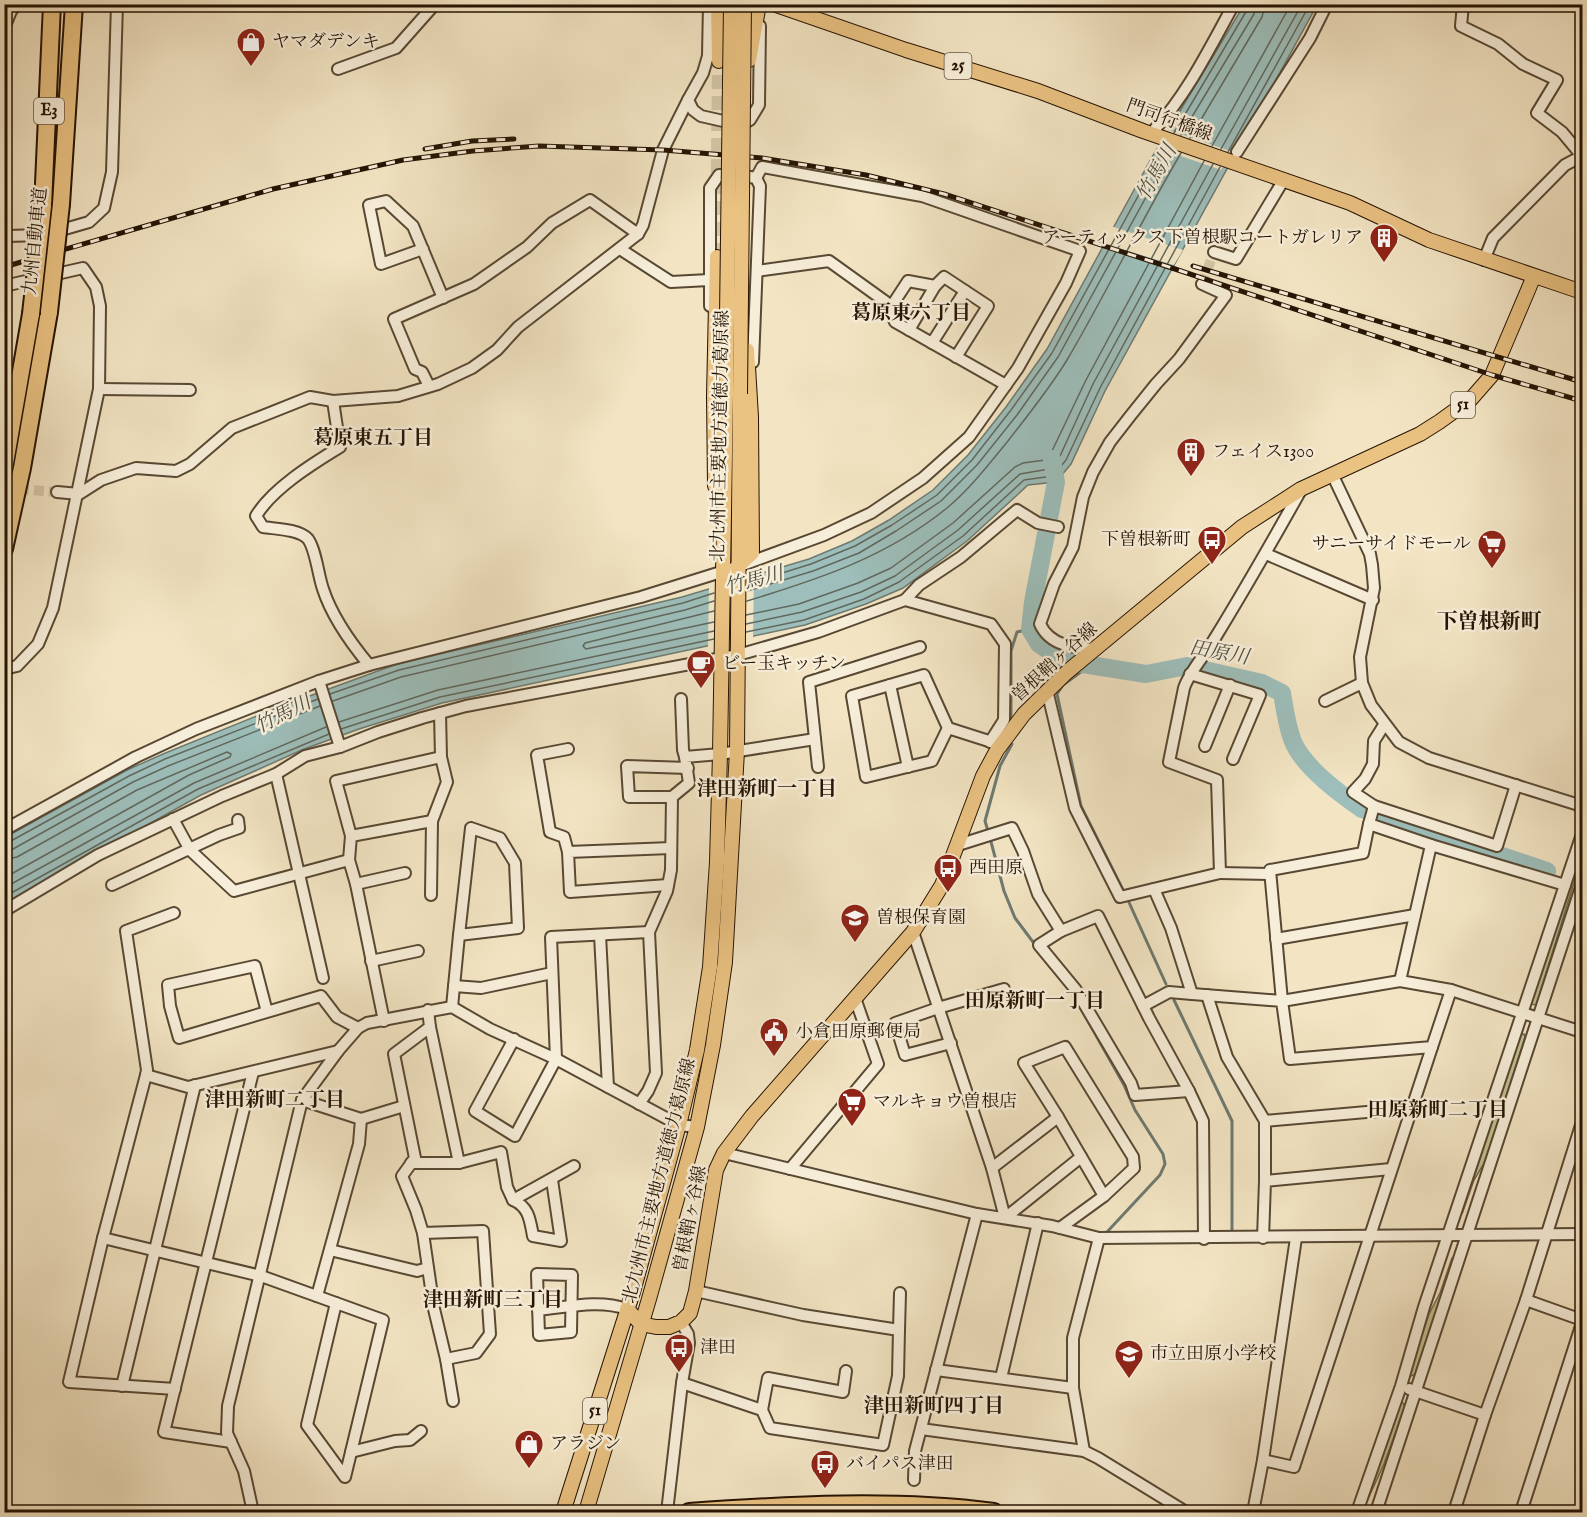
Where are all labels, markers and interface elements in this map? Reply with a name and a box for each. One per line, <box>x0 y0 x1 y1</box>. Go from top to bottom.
shop icon: ヤマダデンキ <box>235 26 267 68</box>
place label: ヤマダデンキ <box>272 31 380 54</box>
road number: 25 <box>944 53 972 79</box>
street label: 門司行橋線 <box>1123 95 1215 147</box>
road number: E3 <box>34 98 64 124</box>
water label: 竹馬川 <box>1132 139 1183 205</box>
street label: 九州自動車道 <box>19 186 53 296</box>
building icon: アーティックス下曽根駅コートガレリア <box>1368 222 1400 264</box>
place label: アーティックス下曽根駅コートガレリア <box>1042 227 1363 250</box>
district label: 葛原東六丁目 <box>851 301 971 326</box>
street label: 北九州市主要地方道徳力葛原線 <box>707 310 735 562</box>
road number: 51 <box>1451 392 1475 418</box>
district label: 葛原東五丁目 <box>313 426 433 451</box>
building icon: フェイス1300 <box>1175 436 1207 478</box>
place label: フェイス1300 <box>1212 441 1314 464</box>
bus stop icon: 下曽根新町 <box>1196 524 1228 566</box>
supermarket icon: サニーサイドモール <box>1476 528 1508 570</box>
place label: 下曽根新町 <box>1101 529 1191 552</box>
place label: サニーサイドモール <box>1312 533 1471 556</box>
water label: 竹馬川 <box>722 561 788 601</box>
district label: 下曽根新町 <box>1437 609 1542 636</box>
street label: 曽根鞘ヶ谷線 <box>1007 618 1103 708</box>
water label: 田原川 <box>1187 635 1253 671</box>
cafe icon: ビー玉キッチン <box>685 648 717 690</box>
place label: ビー玉キッチン <box>722 653 846 676</box>
water label: 竹馬川 <box>251 689 317 740</box>
district label: 津田新町一丁目 <box>697 777 837 802</box>
bus stop icon: 西田原 <box>932 852 964 894</box>
place label: 西田原 <box>969 857 1023 880</box>
school or university icon: 曽根保育園 <box>839 902 871 944</box>
place label: 曽根保育園 <box>876 907 966 930</box>
district label: 田原新町一丁目 <box>965 989 1105 1014</box>
public building icon: 小倉田原郵便局 <box>758 1016 790 1058</box>
place label: 小倉田原郵便局 <box>795 1021 921 1044</box>
street label: 北九州市主要地方道徳力葛原線 <box>618 1056 702 1306</box>
supermarket icon: マルキョウ曽根店 <box>836 1086 868 1128</box>
district label: 津田新町二丁目 <box>205 1088 345 1113</box>
place label: マルキョウ曽根店 <box>873 1091 1017 1114</box>
district label: 田原新町二丁目 <box>1368 1098 1508 1123</box>
street label: 曽根鞘ヶ谷線 <box>669 1164 713 1274</box>
district label: 津田新町三丁目 <box>423 1288 563 1313</box>
bus stop icon: 津田 <box>663 1332 695 1374</box>
place label: 津田 <box>700 1337 736 1360</box>
school or university icon: 市立田原小学校 <box>1113 1338 1145 1380</box>
place label: 市立田原小学校 <box>1150 1343 1276 1366</box>
district label: 津田新町四丁目 <box>864 1394 1004 1419</box>
road number: 51 <box>583 1398 607 1424</box>
shop icon: アラジン <box>513 1428 545 1470</box>
place label: アラジン <box>550 1433 622 1456</box>
bus stop icon: バイパス津田 <box>809 1448 841 1490</box>
place label: バイパス津田 <box>846 1453 954 1476</box>

